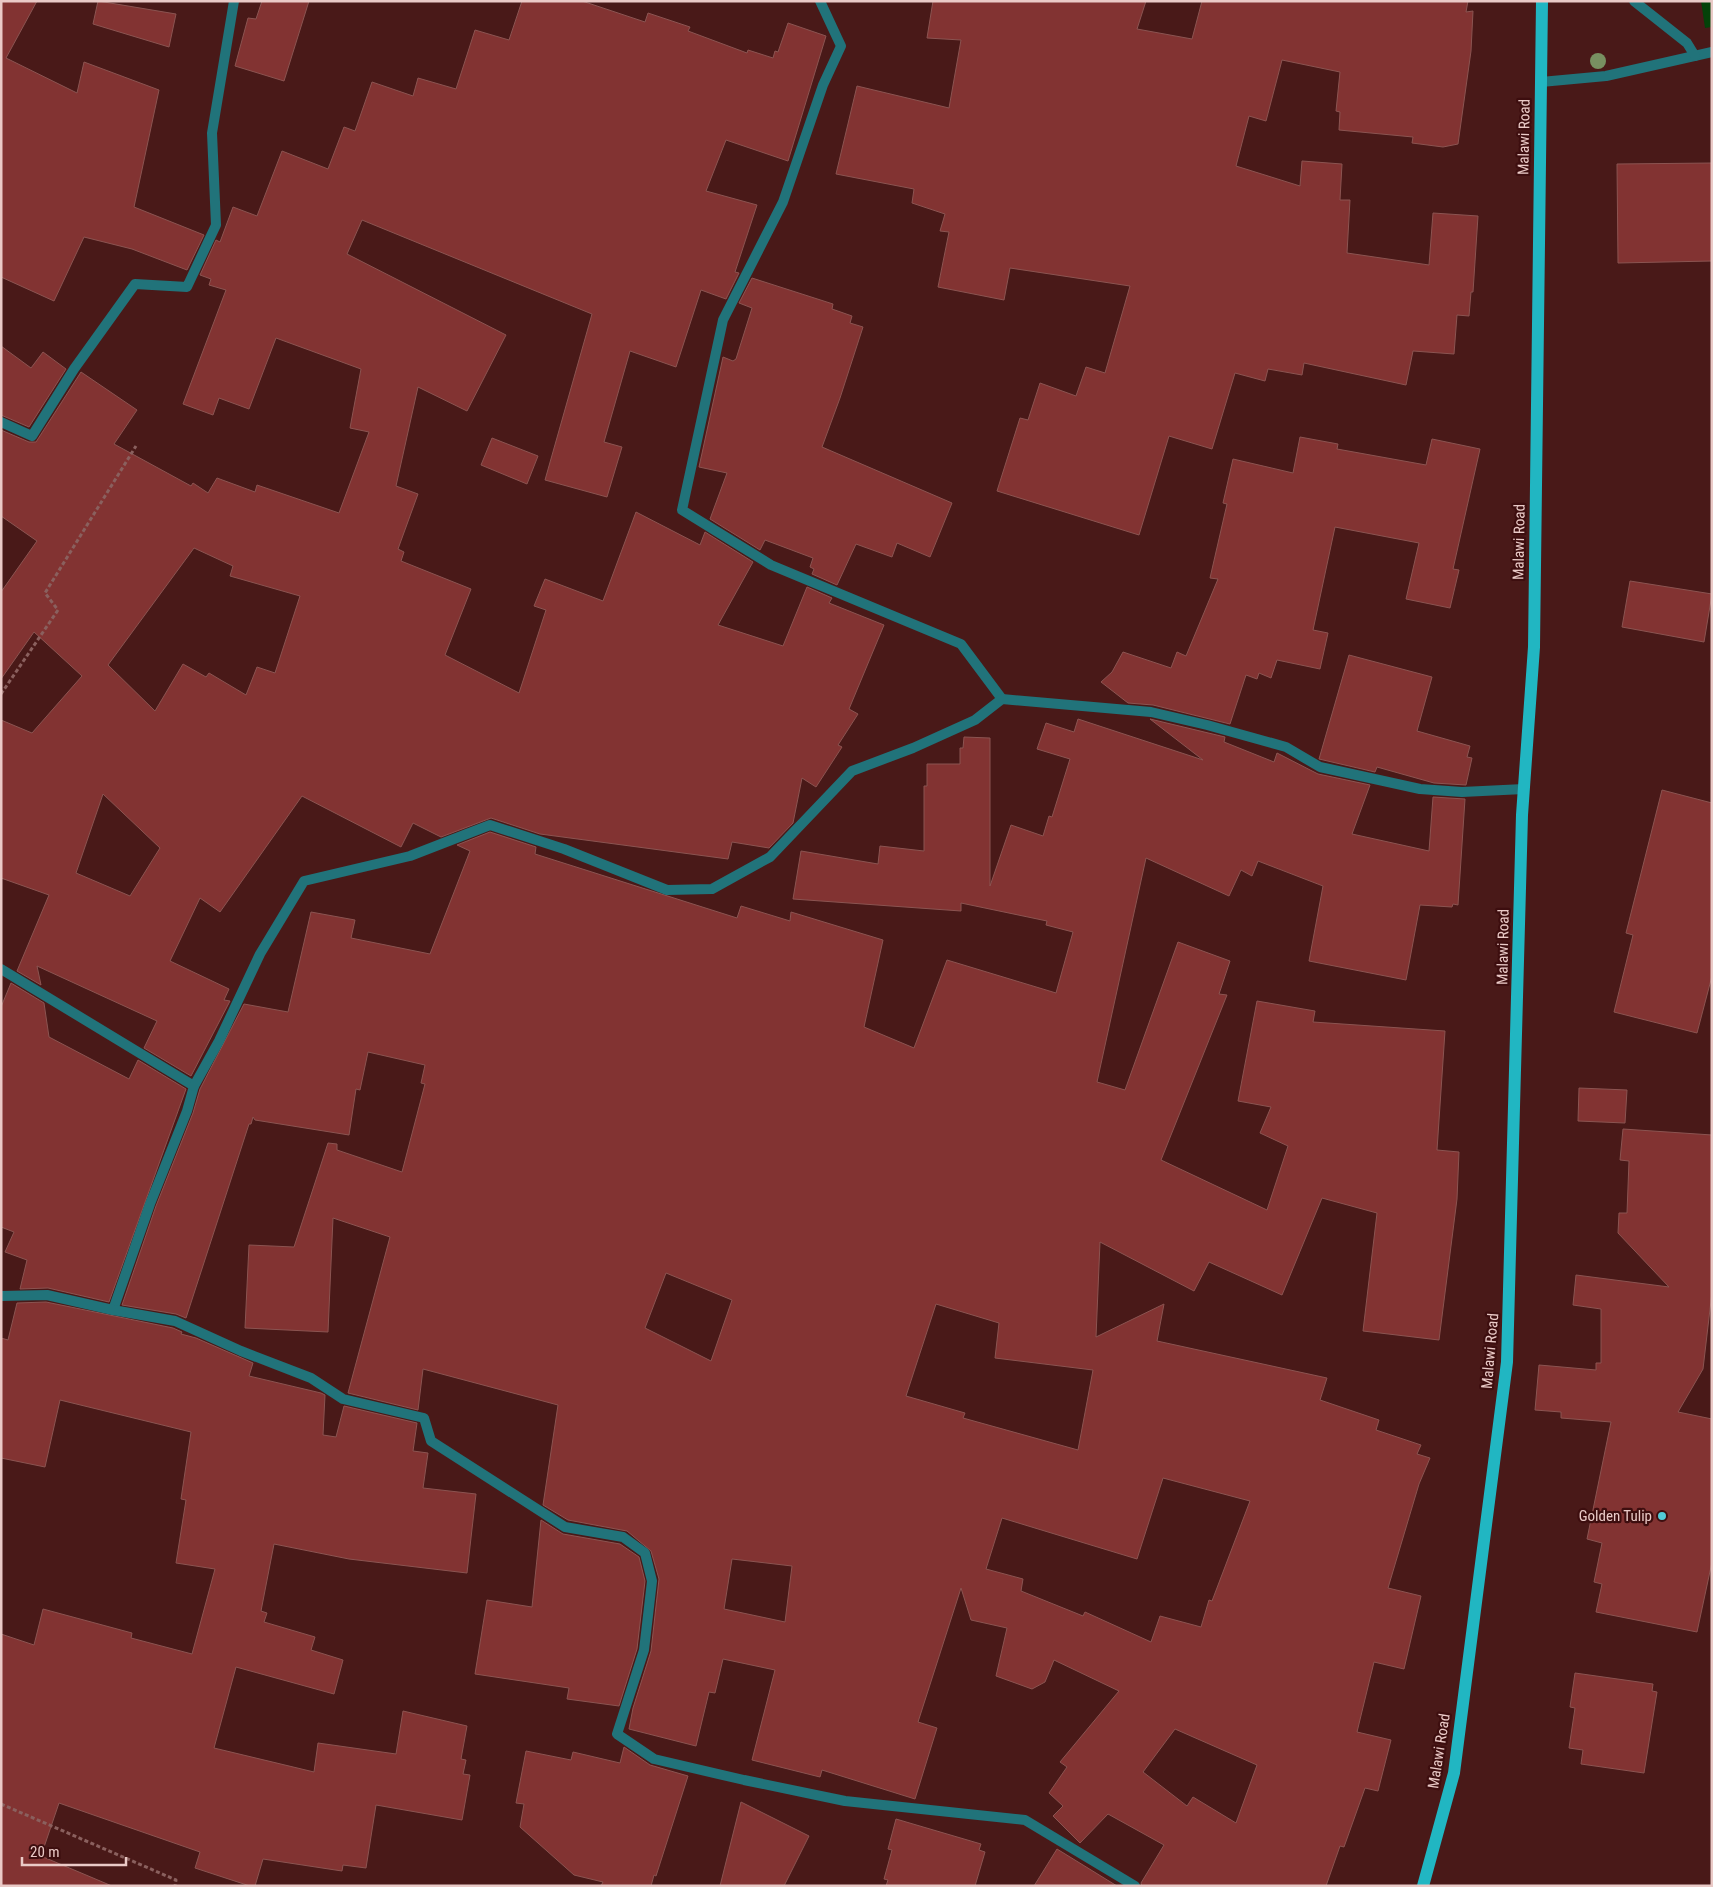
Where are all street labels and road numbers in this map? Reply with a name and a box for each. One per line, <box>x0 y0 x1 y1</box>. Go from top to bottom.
street label: Malawi Road <box>1514 99 1534 175</box>
street label: Malawi Road <box>1509 504 1529 580</box>
street label: Malawi Road <box>1493 909 1513 985</box>
street label: Malawi Road <box>1478 1312 1502 1390</box>
street label: Malawi Road <box>1424 1712 1454 1790</box>

